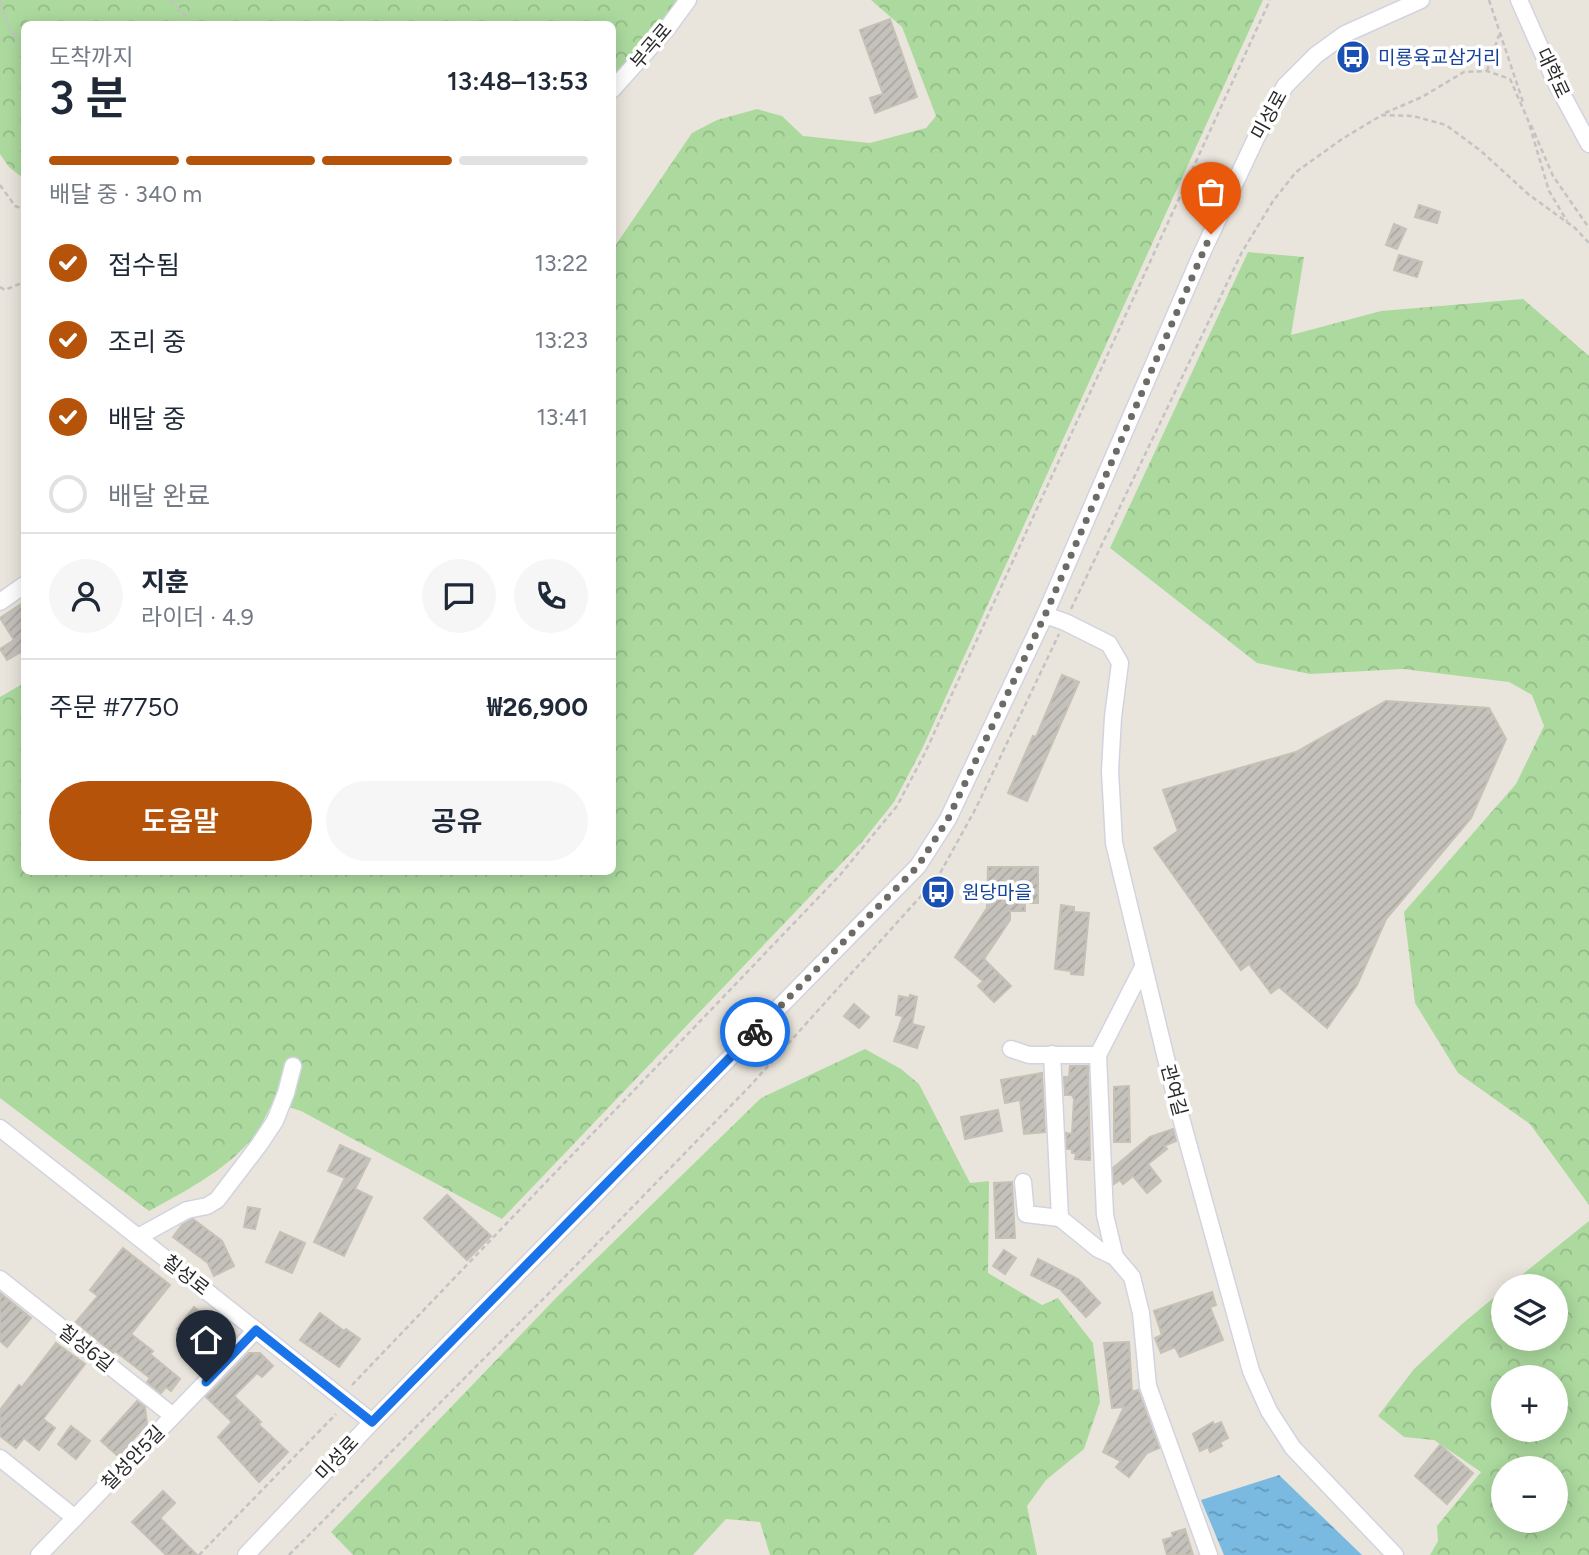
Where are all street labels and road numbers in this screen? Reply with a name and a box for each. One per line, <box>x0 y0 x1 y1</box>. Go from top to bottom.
street label: 부곡로 <box>625 19 677 73</box>
street label: 대학로 <box>1531 44 1575 102</box>
street label: 미성로 <box>1246 86 1292 144</box>
street label: 관여길 <box>1156 1062 1192 1118</box>
street label: 칠성로 <box>158 1250 214 1300</box>
street label: 칠성6길 <box>54 1319 118 1377</box>
street label: 칠성안5길 <box>97 1421 169 1495</box>
street label: 미성로 <box>311 1431 363 1485</box>

